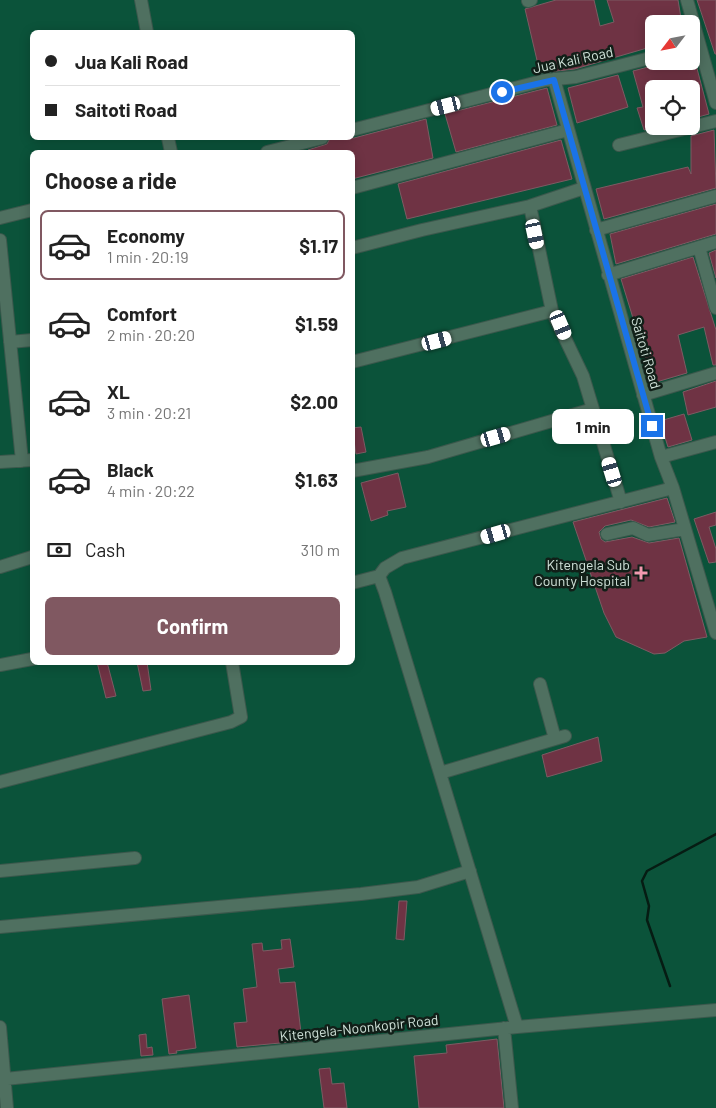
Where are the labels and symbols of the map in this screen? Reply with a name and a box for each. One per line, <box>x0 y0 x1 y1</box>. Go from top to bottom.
north arrow <box>645 15 700 70</box>
street label: Jua Kali Road <box>531 43 615 76</box>
route start <box>491 81 513 103</box>
car <box>429 95 462 117</box>
car <box>524 218 545 250</box>
car <box>548 308 573 342</box>
street label: Saitoti Road <box>628 315 665 391</box>
car <box>420 330 453 352</box>
callout: 1 min <box>552 408 634 444</box>
route end <box>641 415 663 437</box>
car <box>479 426 512 448</box>
car <box>600 455 623 489</box>
car <box>479 523 512 545</box>
place label: Kitengela Sub County Hospital <box>534 556 630 589</box>
marker: Kitengela Sub County Hospital <box>634 566 648 580</box>
street label: Kitengela-Noonkopir Road <box>279 1011 439 1044</box>

